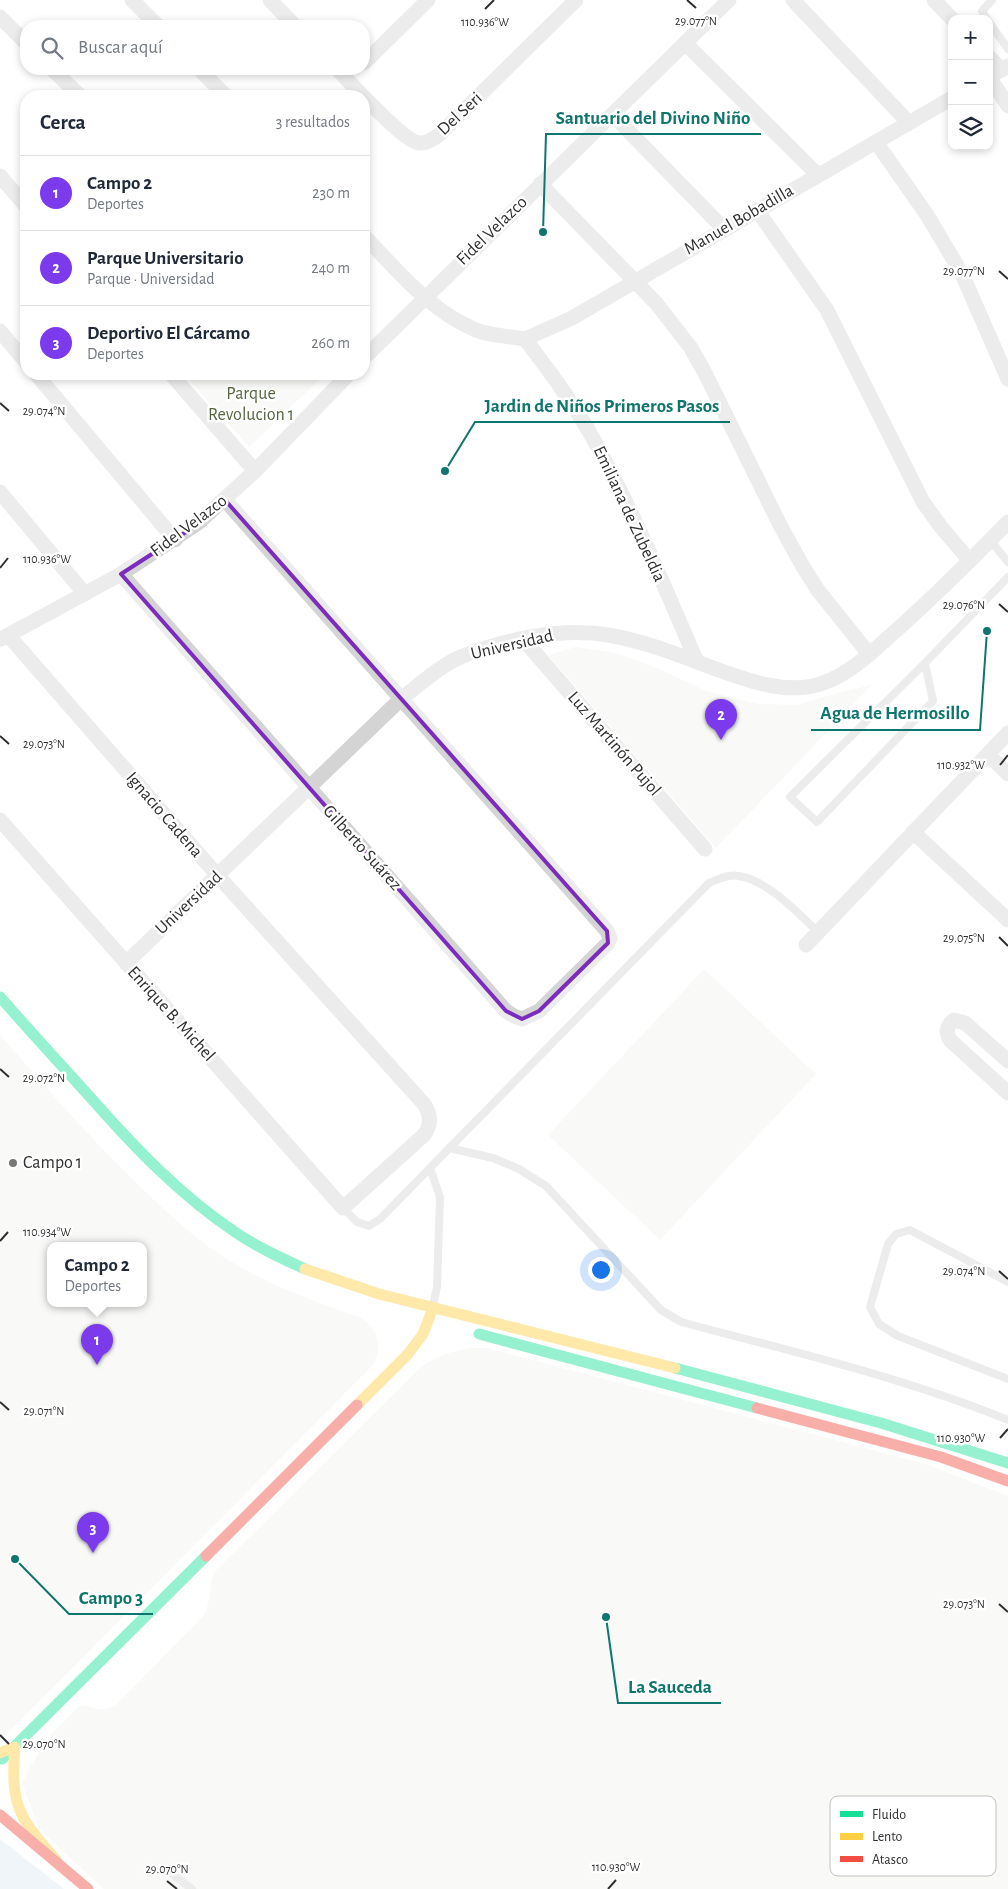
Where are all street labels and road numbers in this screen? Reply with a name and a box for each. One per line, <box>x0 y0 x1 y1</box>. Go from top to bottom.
street label: Del Seri <box>434 89 486 139</box>
street label: Manuel Bobadilla <box>681 181 797 259</box>
street label: Fidel Velazco <box>453 193 531 269</box>
street label: Emiliana de Zubeldia <box>590 443 668 585</box>
street label: Fidel Velazco <box>147 491 231 560</box>
street label: Universidad <box>469 627 555 663</box>
street label: Luz Martinón Pujol <box>564 688 664 800</box>
street label: Ignacio Cadena <box>122 769 206 861</box>
street label: Gilberto Suárez <box>319 802 405 894</box>
street label: Universidad <box>152 868 226 938</box>
street label: Enrique B. Michel <box>124 963 218 1065</box>

